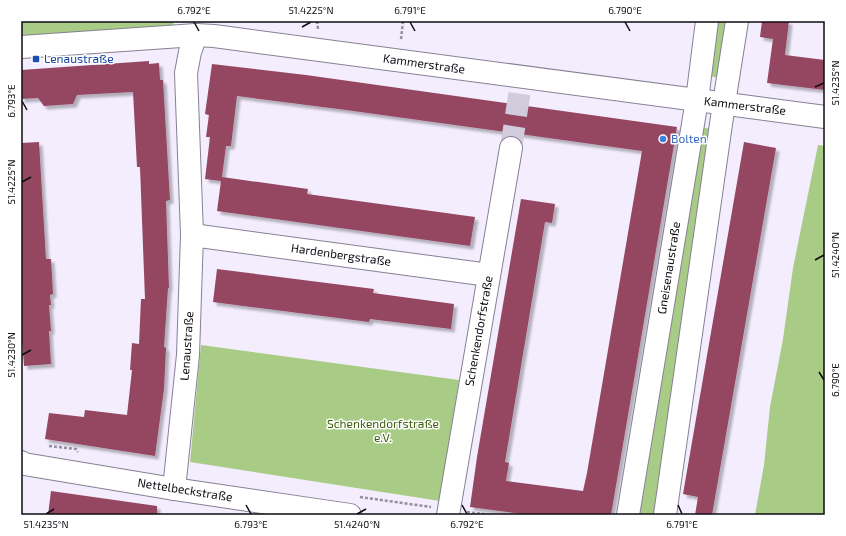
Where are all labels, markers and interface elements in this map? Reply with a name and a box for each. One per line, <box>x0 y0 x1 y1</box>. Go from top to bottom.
text: 6.792°E <box>177 4 211 16</box>
text: 51.4225°N <box>289 4 333 16</box>
text: 6.791°E <box>394 4 426 16</box>
text: 6.790°E <box>608 4 642 16</box>
street label: Kammerstraße <box>382 50 466 76</box>
place label: Lenaustraße <box>44 51 114 65</box>
marker: Lenaustraße <box>31 54 41 64</box>
text: 51.4235°N <box>829 61 841 105</box>
text: 6.793°E <box>5 84 17 118</box>
street label: Kammerstraße <box>703 93 787 117</box>
place label: Bolten <box>671 131 707 145</box>
marker: Bolten <box>658 134 668 144</box>
text: 51.4225°N <box>5 160 17 204</box>
street label: Gneisenaustraße <box>654 221 682 315</box>
text: 51.4240°N <box>829 232 841 278</box>
street label: Hardenbergstraße <box>290 240 392 268</box>
street label: Schenkendorfstraße <box>461 274 495 387</box>
street label: Lenaustraße <box>177 311 195 381</box>
text: 51.4230°N <box>5 332 17 378</box>
text: 6.790°E <box>829 363 841 397</box>
park label: Schenkendorfstraße e.V. <box>327 416 439 444</box>
street label: Nettelbeckstraße <box>137 475 234 503</box>
text: 51.4235°N <box>24 518 68 530</box>
text: 6.793°E <box>234 518 268 530</box>
text: 51.4240°N <box>334 518 380 530</box>
text: 6.792°E <box>450 518 484 530</box>
text: 6.791°E <box>666 518 698 530</box>

